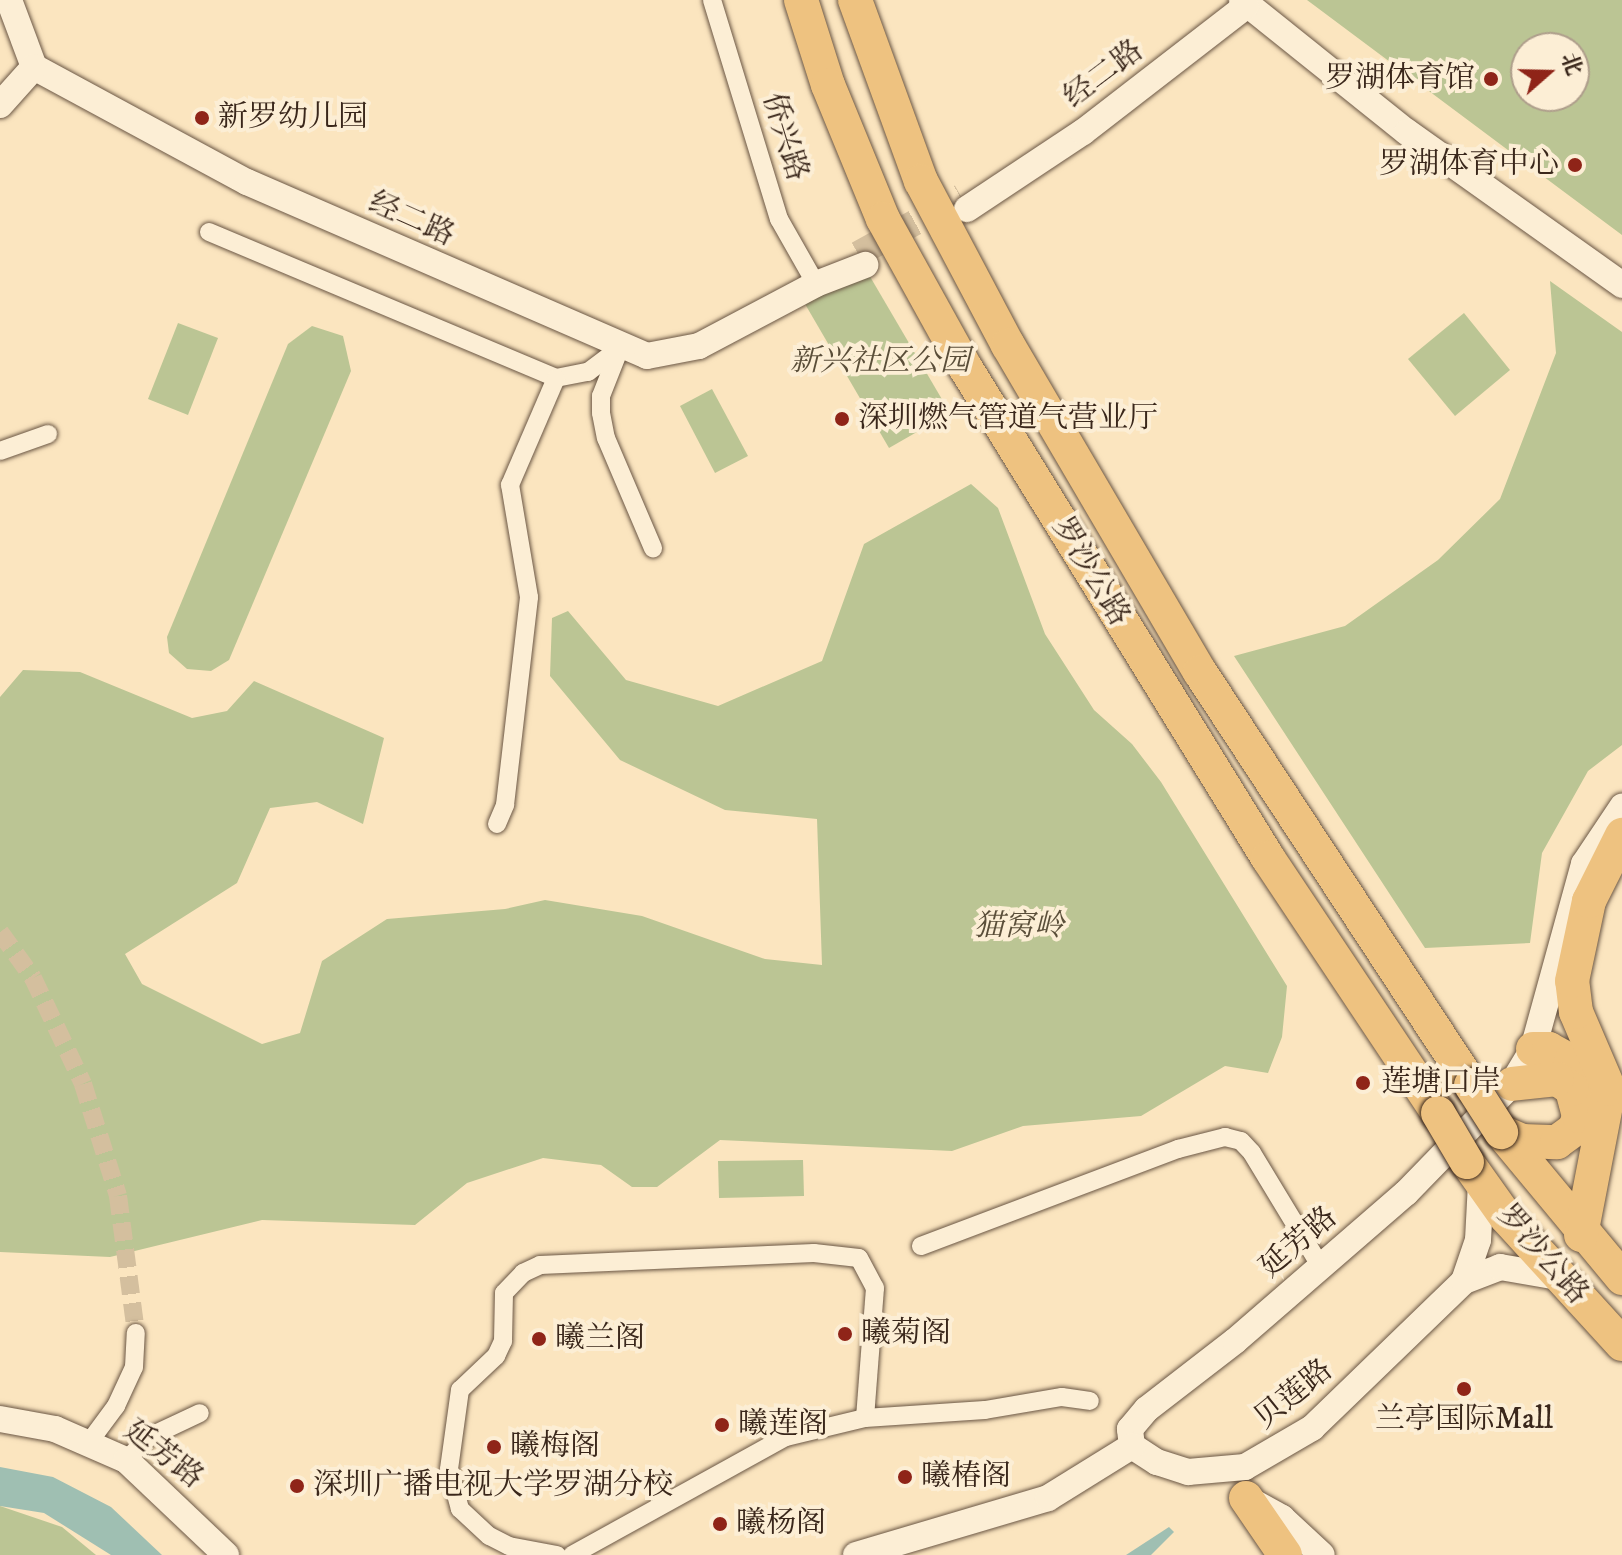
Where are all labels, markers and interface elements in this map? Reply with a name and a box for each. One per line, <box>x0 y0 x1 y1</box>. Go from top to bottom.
north arrow <box>1510 32 1590 112</box>
street label: 经二路 <box>1057 34 1151 116</box>
text: 北 <box>1555 49 1588 79</box>
place label: 罗湖体育馆 <box>1325 61 1475 97</box>
marker: 罗湖体育馆 <box>1482 70 1500 88</box>
street label: 侨兴路 <box>754 89 814 185</box>
place label: 新罗幼儿园 <box>218 100 368 136</box>
marker: 新罗幼儿园 <box>193 109 211 127</box>
place label: 罗湖体育中心 <box>1379 147 1559 183</box>
marker: 罗湖体育中心 <box>1566 156 1584 174</box>
street label: 经二路 <box>363 185 459 255</box>
park label: 新兴社区公园 <box>790 344 970 380</box>
place label: 深圳燃气管道气营业厅 <box>858 401 1158 437</box>
marker: 深圳燃气管道气营业厅 <box>833 410 851 428</box>
street label: 罗沙公路 <box>1044 511 1136 633</box>
park label: 猫窝岭 <box>974 909 1064 945</box>
place label: 莲塘口岸 <box>1381 1065 1501 1101</box>
marker: 莲塘口岸 <box>1352 1072 1374 1094</box>
street label: 罗沙公路 <box>1489 1198 1595 1312</box>
street label: 延芳路 <box>1253 1200 1345 1286</box>
place label: 曦菊阁 <box>861 1316 951 1352</box>
place label: 曦兰阁 <box>555 1321 645 1357</box>
marker: 曦菊阁 <box>836 1325 854 1343</box>
marker: 曦兰阁 <box>530 1330 548 1348</box>
street label: 贝莲路 <box>1248 1353 1340 1437</box>
marker: 兰亭国际Mall <box>1455 1380 1473 1398</box>
place label: 兰亭国际Mall <box>1375 1402 1553 1438</box>
place label: 曦莲阁 <box>738 1407 828 1443</box>
street label: 延芳路 <box>116 1413 210 1497</box>
marker: 曦莲阁 <box>713 1416 731 1434</box>
place label: 曦梅阁 <box>510 1429 600 1465</box>
marker: 曦梅阁 <box>485 1438 503 1456</box>
place label: 曦椿阁 <box>921 1459 1011 1495</box>
place label: 深圳广播电视大学罗湖分校 <box>313 1468 673 1504</box>
marker: 曦椿阁 <box>896 1468 914 1486</box>
marker: 深圳广播电视大学罗湖分校 <box>288 1477 306 1495</box>
place label: 曦杨阁 <box>736 1506 826 1542</box>
marker: 曦杨阁 <box>711 1515 729 1533</box>

